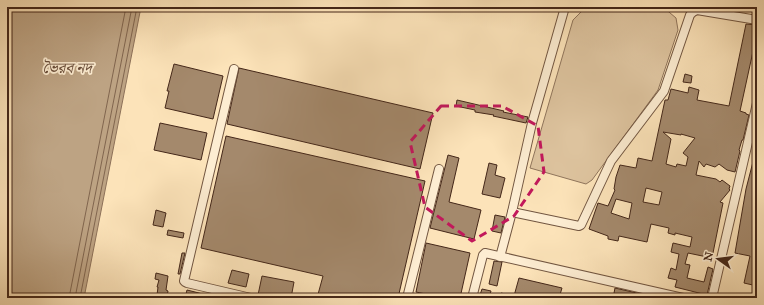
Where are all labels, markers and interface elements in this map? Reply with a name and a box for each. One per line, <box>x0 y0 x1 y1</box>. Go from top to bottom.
water label: ভৈরব নদ <box>42 59 95 77</box>
north arrow <box>698 239 738 279</box>
text: N <box>701 250 716 263</box>

